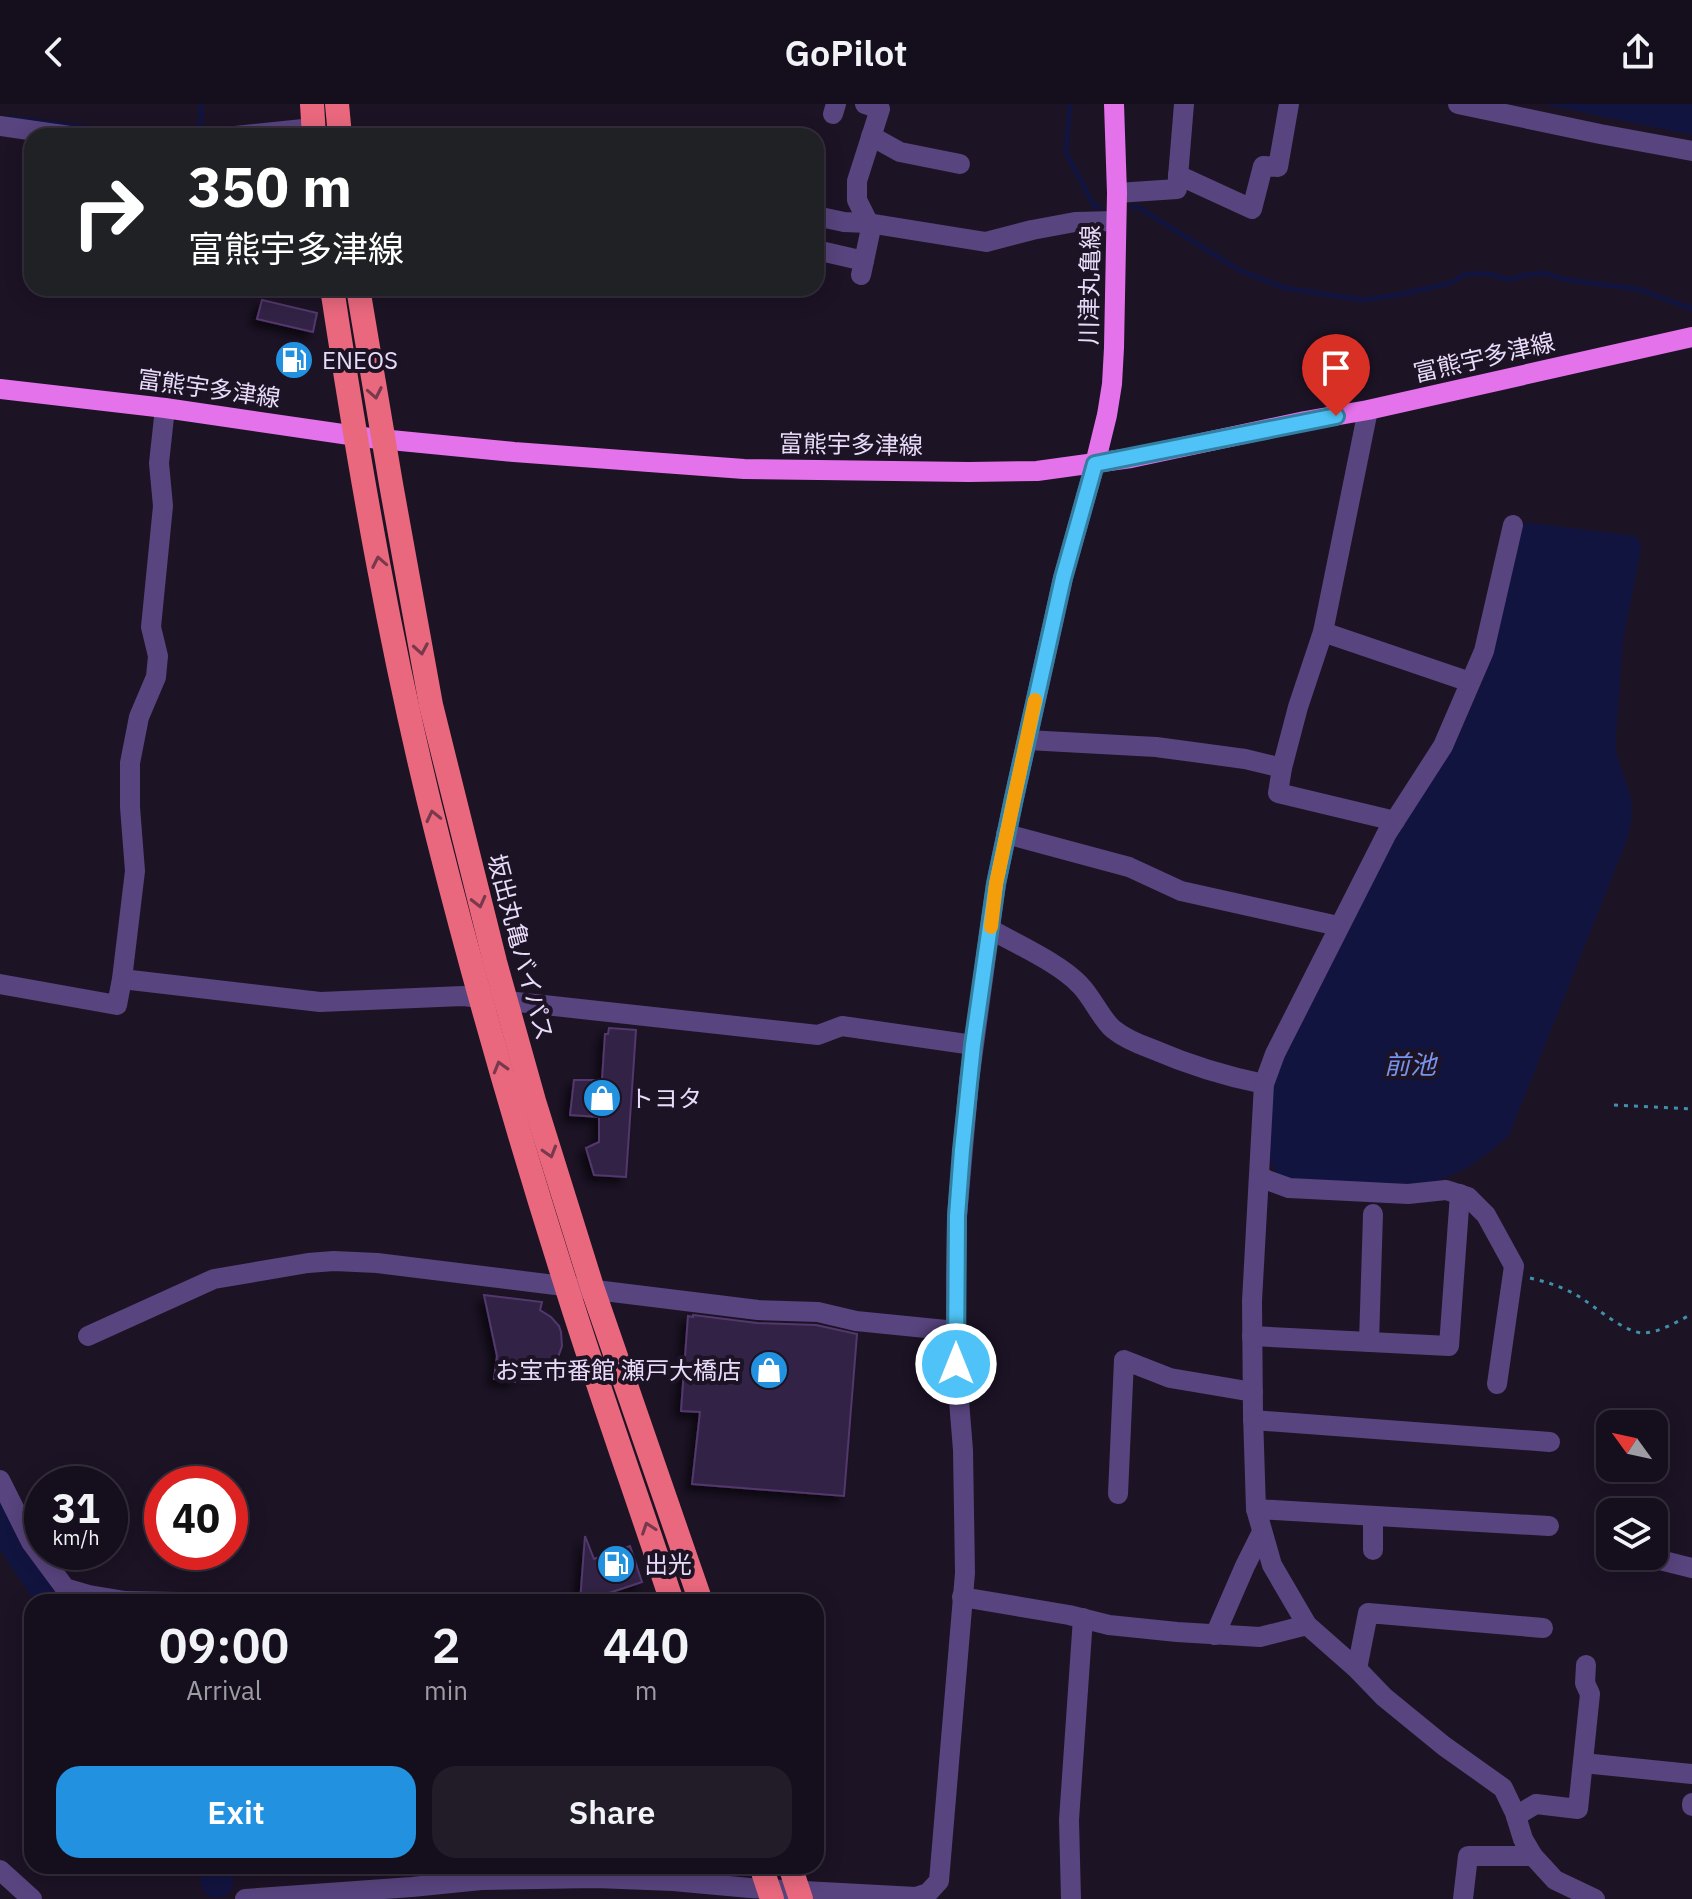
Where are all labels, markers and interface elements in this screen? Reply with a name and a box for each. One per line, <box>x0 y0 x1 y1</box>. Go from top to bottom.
text: GoPilot <box>784 29 908 76</box>
icon: back <box>32 30 76 74</box>
icon: share <box>1616 30 1660 74</box>
text: 350 m <box>188 150 352 222</box>
icon: right <box>56 160 160 264</box>
text: 富熊宇多津線 <box>188 225 404 272</box>
street label: 川津丸亀線 <box>1072 225 1106 345</box>
street label: 富熊宇多津線 <box>1410 325 1558 389</box>
pin <box>1302 334 1370 416</box>
fuel station icon: ENEOS <box>273 339 315 381</box>
place label: ENEOS <box>322 344 398 376</box>
icon: arrive <box>1314 346 1358 390</box>
street label: 富熊宇多津線 <box>135 362 283 414</box>
one-way arrow <box>366 385 383 399</box>
street label: 富熊宇多津線 <box>779 427 923 461</box>
one-way arrow <box>371 555 388 568</box>
one-way arrow <box>412 642 429 655</box>
one-way arrow <box>425 810 442 823</box>
street label: 坂出丸亀バイパス <box>481 850 561 1044</box>
one-way arrow <box>470 894 487 908</box>
water label: 前池 <box>1384 1047 1439 1081</box>
one-way arrow <box>493 1061 509 1074</box>
shop icon: トヨタ <box>581 1077 623 1119</box>
place label: トヨタ <box>630 1082 702 1114</box>
one-way arrow <box>541 1145 557 1158</box>
position arrow <box>914 1322 998 1406</box>
shop icon: お宝市番館 瀬戸大橋店 <box>748 1349 790 1391</box>
place label: お宝市番館 瀬戸大橋店 <box>495 1354 741 1386</box>
north arrow <box>1596 1410 1668 1482</box>
map controls <box>1596 1410 1668 1570</box>
speed limit sign: 40 <box>144 1466 248 1570</box>
text: 31 <box>52 1482 100 1534</box>
button: layers <box>1596 1498 1668 1570</box>
one-way arrow <box>641 1522 657 1536</box>
text: km/h <box>52 1524 100 1551</box>
fuel station icon: 出光 <box>595 1543 637 1585</box>
place label: 出光 <box>644 1548 692 1580</box>
text: 09:00 <box>159 1614 289 1676</box>
text: 2 <box>432 1614 460 1676</box>
text: 440 <box>603 1614 689 1676</box>
text: Arrival <box>186 1673 262 1707</box>
text: min <box>424 1673 468 1707</box>
text: m <box>635 1673 657 1707</box>
button: Exit <box>56 1766 416 1858</box>
button: Share <box>432 1766 792 1858</box>

